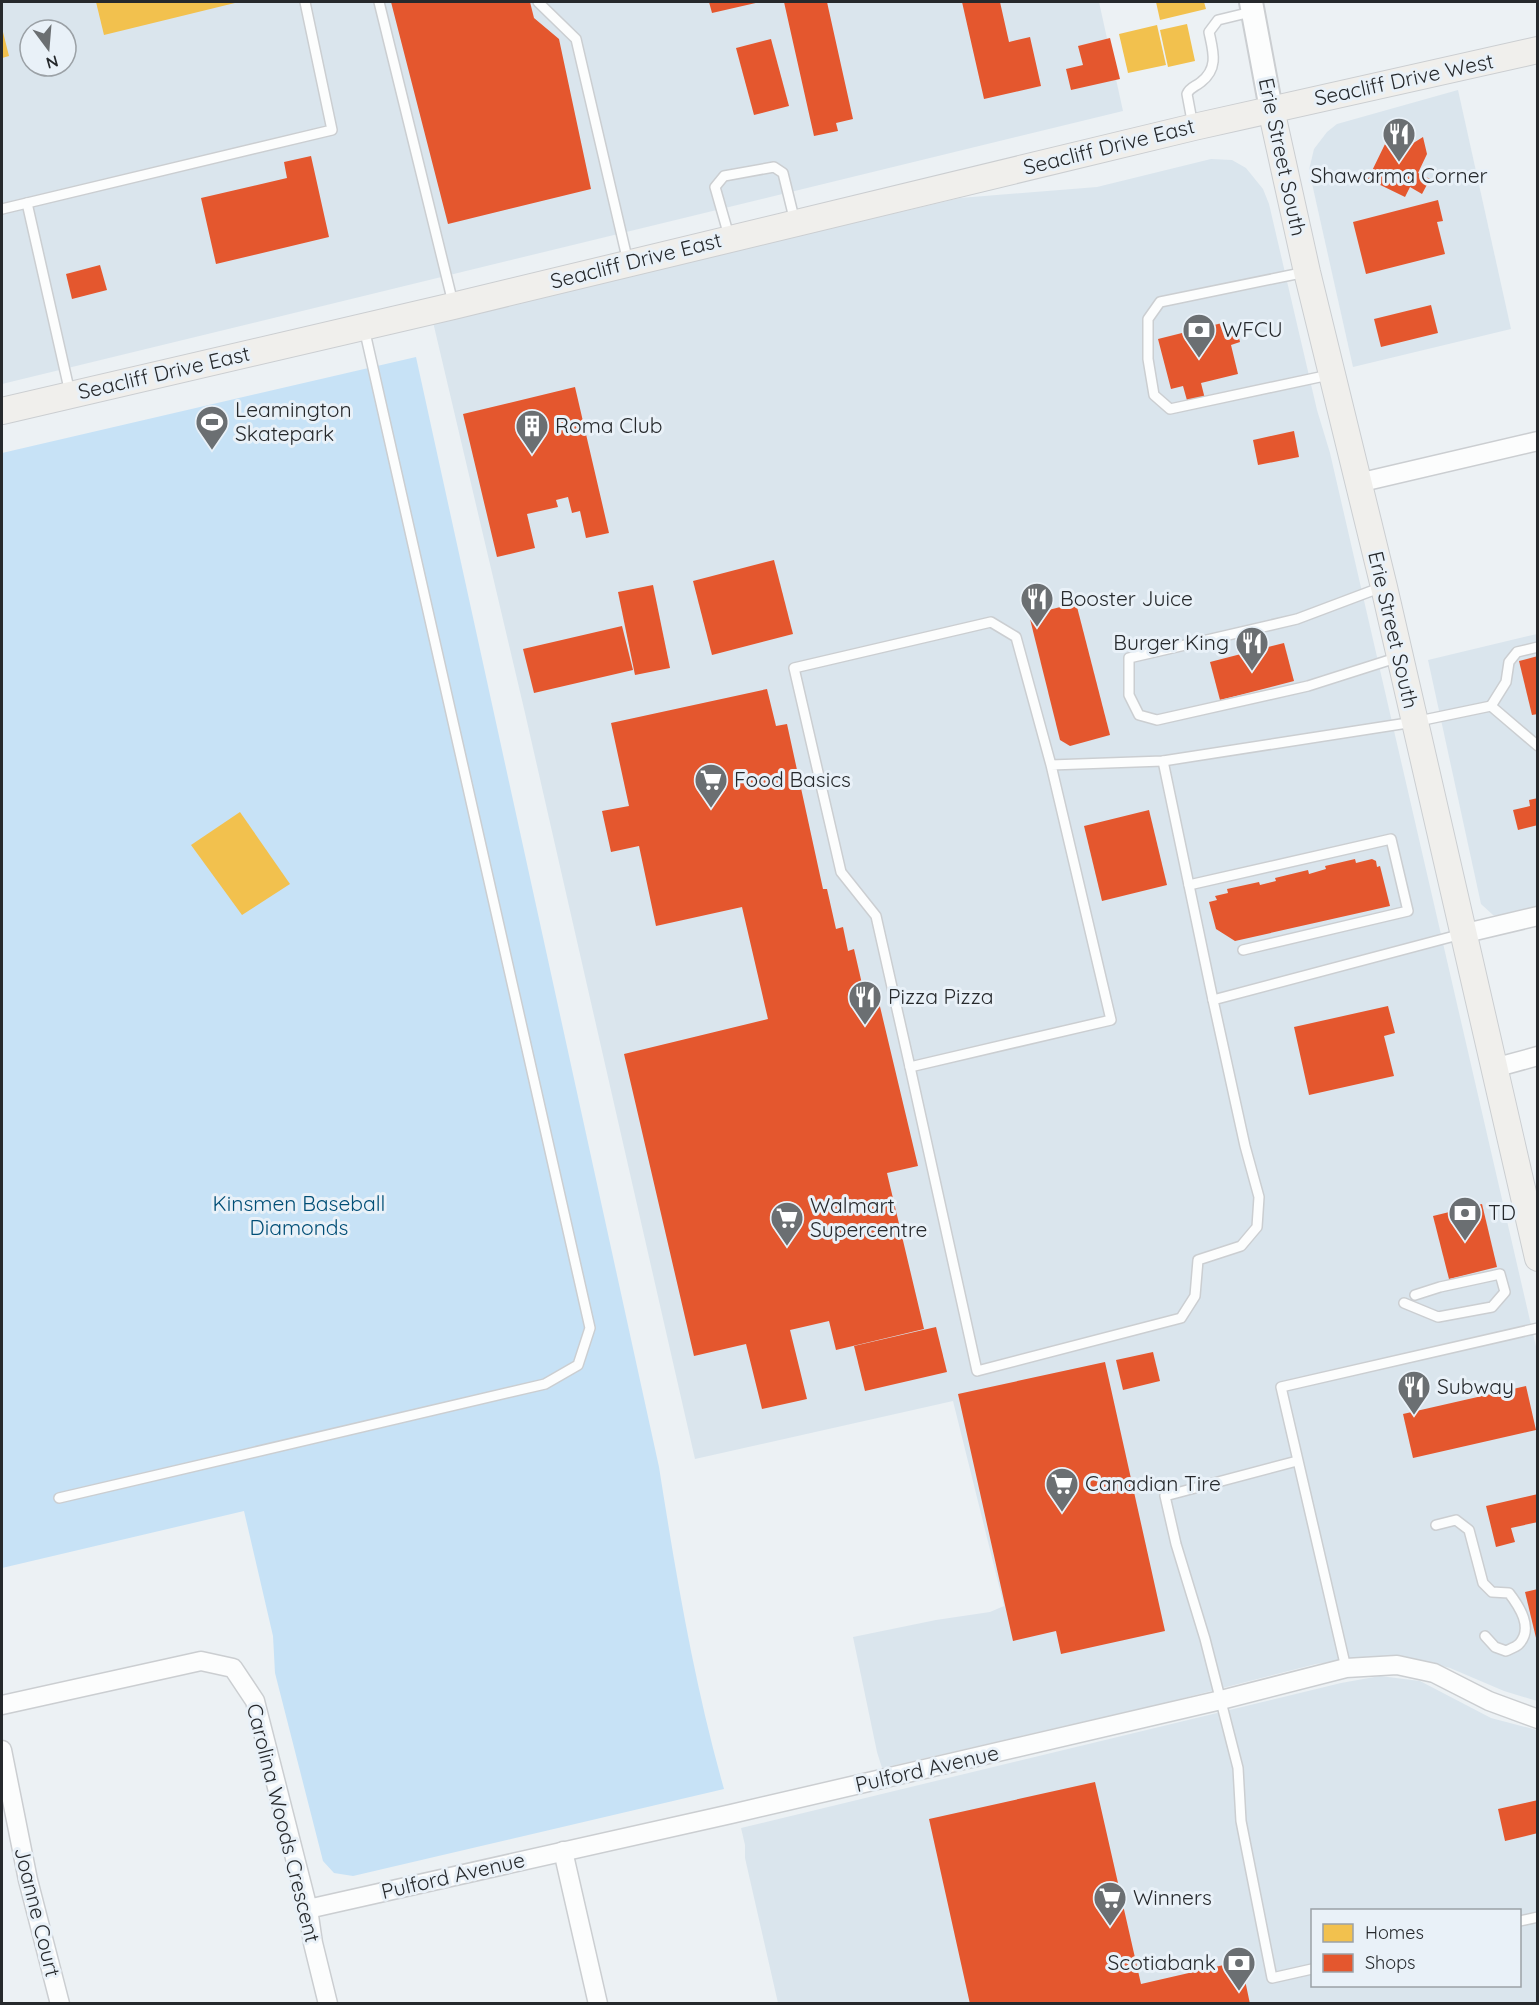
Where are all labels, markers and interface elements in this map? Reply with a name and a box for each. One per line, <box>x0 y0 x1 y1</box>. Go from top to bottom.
north arrow <box>18 18 78 78</box>
street label: Seacliff Drive West <box>1312 47 1496 111</box>
text: N <box>44 51 61 74</box>
street label: Erie Street South <box>1254 75 1312 238</box>
street label: Seacliff Drive East <box>1020 112 1197 180</box>
restaurant icon: Shawarma Corner <box>1381 116 1417 163</box>
place label: Shawarma Corner <box>1310 162 1488 188</box>
street label: Seacliff Drive East <box>547 226 724 294</box>
bank icon: WFCU <box>1181 312 1217 359</box>
place label: WFCU <box>1222 316 1283 342</box>
street label: Seacliff Drive East <box>75 340 252 404</box>
place label: Leamington Skatepark <box>235 396 352 446</box>
sports icon: Leamington Skatepark <box>194 404 230 451</box>
building icon: Roma Club <box>514 408 550 455</box>
place label: Roma Club <box>555 412 662 438</box>
street label: Erie Street South <box>1363 549 1425 711</box>
restaurant icon: Booster Juice <box>1019 581 1055 628</box>
place label: Booster Juice <box>1060 585 1193 611</box>
restaurant icon: Burger King <box>1234 625 1270 672</box>
place label: Burger King <box>1113 629 1229 655</box>
supermarket icon: Food Basics <box>693 762 729 809</box>
place label: Food Basics <box>734 766 851 792</box>
restaurant icon: Pizza Pizza <box>847 979 883 1026</box>
place label: Pizza Pizza <box>888 983 993 1009</box>
park label: Kinsmen Baseball Diamonds <box>213 1190 385 1240</box>
place label: Walmart Supercentre <box>810 1192 927 1242</box>
bank icon: TD <box>1447 1195 1483 1242</box>
place label: TD <box>1488 1199 1516 1225</box>
supermarket icon: Walmart Supercentre <box>769 1200 805 1247</box>
restaurant icon: Subway <box>1396 1369 1432 1416</box>
place label: Subway <box>1437 1373 1514 1399</box>
supermarket icon: Canadian Tire <box>1044 1466 1080 1513</box>
place label: Canadian Tire <box>1085 1470 1221 1496</box>
street label: Carolina Woods Crescent <box>242 1701 326 1945</box>
street label: Pulford Avenue <box>852 1739 1001 1797</box>
street label: Joanne Court <box>9 1844 67 1979</box>
street label: Pulford Avenue <box>378 1846 527 1904</box>
supermarket icon: Winners <box>1092 1880 1128 1927</box>
place label: Winners <box>1133 1884 1212 1910</box>
legend <box>1311 1909 1521 1987</box>
text: Homes <box>1365 1921 1424 1944</box>
bank icon: Scotiabank <box>1221 1945 1257 1992</box>
place label: Scotiabank <box>1107 1949 1216 1975</box>
text: Shops <box>1365 1951 1416 1974</box>

